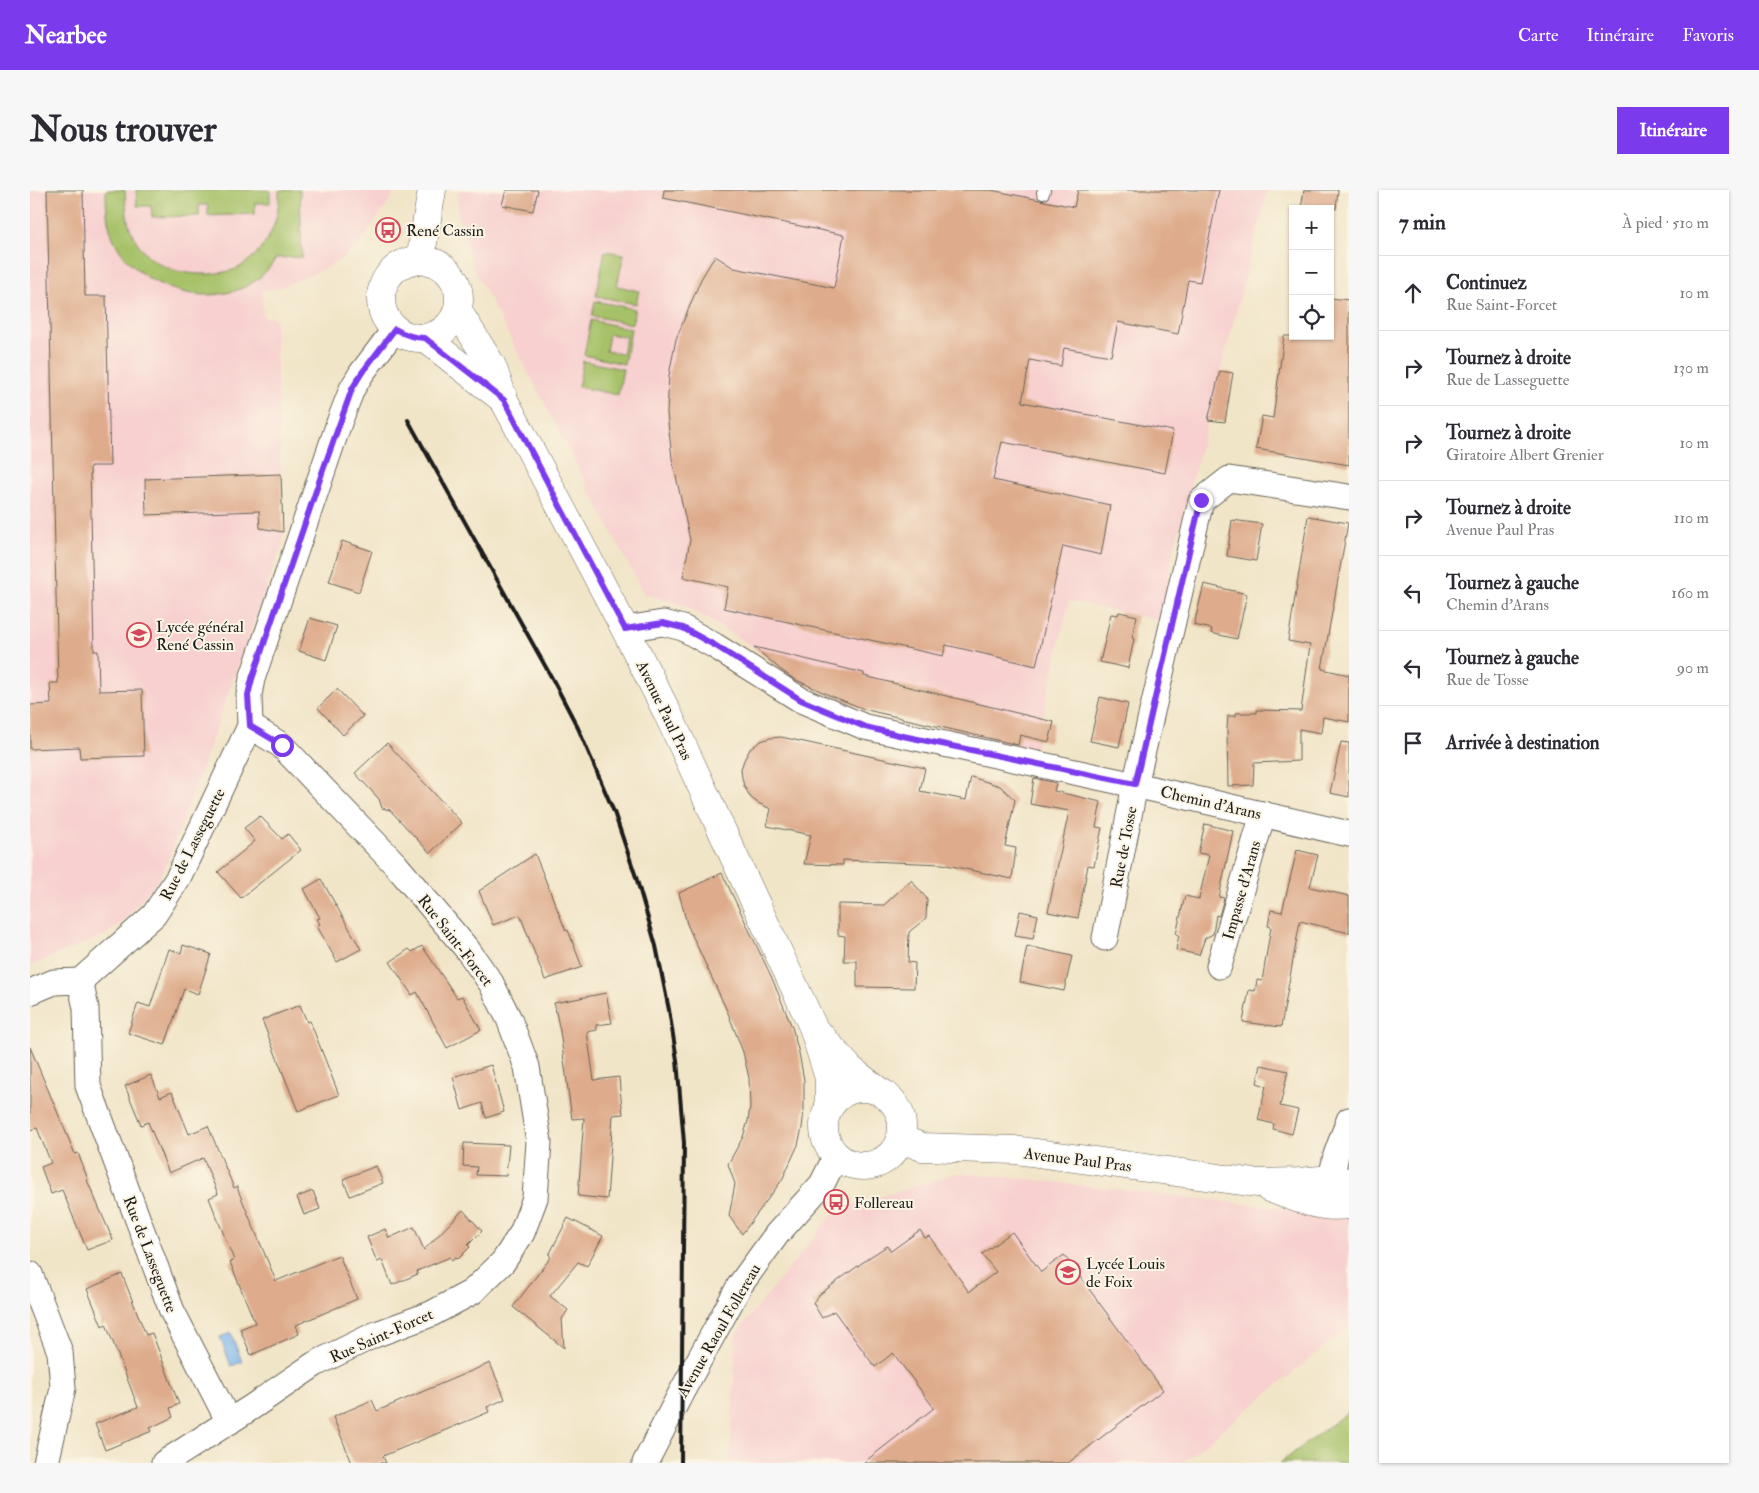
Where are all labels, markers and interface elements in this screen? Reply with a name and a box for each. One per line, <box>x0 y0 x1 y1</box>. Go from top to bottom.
text: Nearbee <box>25 20 107 51</box>
text: Carte <box>1518 24 1559 47</box>
text: Itinéraire <box>1587 24 1654 47</box>
text: Favoris <box>1682 24 1734 47</box>
button: Itinéraire <box>1617 107 1729 154</box>
text: Nous trouver <box>30 108 217 152</box>
map controls <box>1289 205 1334 340</box>
button: + <box>1289 205 1334 250</box>
text: 7 min <box>1399 209 1446 236</box>
text: À pied · 510 m <box>1622 213 1709 233</box>
bus stop icon: René Cassin <box>375 217 401 243</box>
place label: René Cassin <box>406 221 484 241</box>
button: − <box>1289 250 1334 295</box>
text: Continuez <box>1446 271 1527 295</box>
icon: ahead <box>1399 279 1427 307</box>
text: 10 m <box>1679 283 1709 303</box>
button: locate <box>1289 295 1334 340</box>
text: Rue Saint-Forcet <box>1446 295 1557 315</box>
text: Tournez à droite <box>1446 346 1571 370</box>
icon: right <box>1399 354 1427 382</box>
text: 130 m <box>1673 358 1709 378</box>
text: Rue de Lasseguette <box>1446 370 1569 390</box>
text: Tournez à droite <box>1446 421 1571 445</box>
icon: right <box>1399 429 1427 457</box>
text: 10 m <box>1679 433 1709 453</box>
text: Giratoire Albert Grenier <box>1446 445 1604 465</box>
route end <box>1190 489 1213 512</box>
text: Tournez à droite <box>1446 496 1571 520</box>
icon: right <box>1399 504 1427 532</box>
text: 110 m <box>1674 508 1709 528</box>
text: Avenue Paul Pras <box>1446 520 1554 540</box>
text: Tournez à gauche <box>1446 571 1579 595</box>
icon: left <box>1399 579 1427 607</box>
text: 160 m <box>1671 583 1709 603</box>
text: Chemin d'Arans <box>1446 595 1549 615</box>
place label: Lycée général René Cassin <box>156 617 244 655</box>
school or university icon: Lycée général René Cassin <box>126 622 152 648</box>
text: Tournez à gauche <box>1446 646 1579 670</box>
icon: left <box>1399 654 1427 682</box>
street label: Avenue Paul Pras <box>631 657 697 763</box>
text: 90 m <box>1677 658 1709 678</box>
text: Rue de Tosse <box>1446 670 1529 690</box>
icon: arrive <box>1399 729 1427 757</box>
text: Arrivée à destination <box>1446 731 1600 755</box>
route start <box>271 734 294 757</box>
street label: Chemin d'Arans <box>1158 782 1263 824</box>
street label: Rue de Lasseguette <box>156 785 230 904</box>
street label: Rue de Tosse <box>1106 804 1142 890</box>
street label: Impasse d'Arans <box>1218 838 1267 942</box>
street label: Rue Saint-Forcet <box>413 891 497 991</box>
street label: Avenue Paul Pras <box>1022 1143 1133 1177</box>
bus stop icon: Follereau <box>823 1189 849 1215</box>
street label: Rue de Lasseguette <box>119 1193 182 1316</box>
place label: Follereau <box>854 1193 914 1213</box>
place label: Lycée Louis de Foix <box>1086 1254 1165 1292</box>
school or university icon: Lycée Louis de Foix <box>1055 1259 1081 1285</box>
street label: Avenue Raoul Follereau <box>672 1260 765 1402</box>
street label: Rue Saint-Forcet <box>327 1304 436 1368</box>

